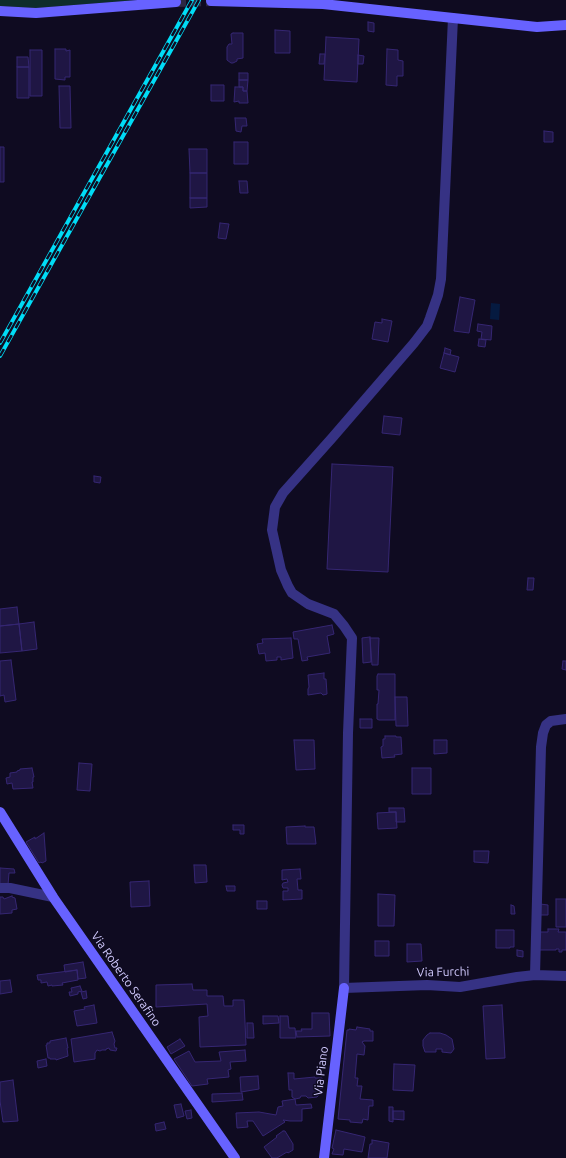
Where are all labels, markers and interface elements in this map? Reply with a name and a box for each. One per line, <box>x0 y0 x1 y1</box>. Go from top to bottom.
street label: Via Roberto Serafino <box>88 929 164 1029</box>
street label: Via Furchi <box>417 964 469 980</box>
street label: Via Piano <box>311 1045 331 1097</box>

